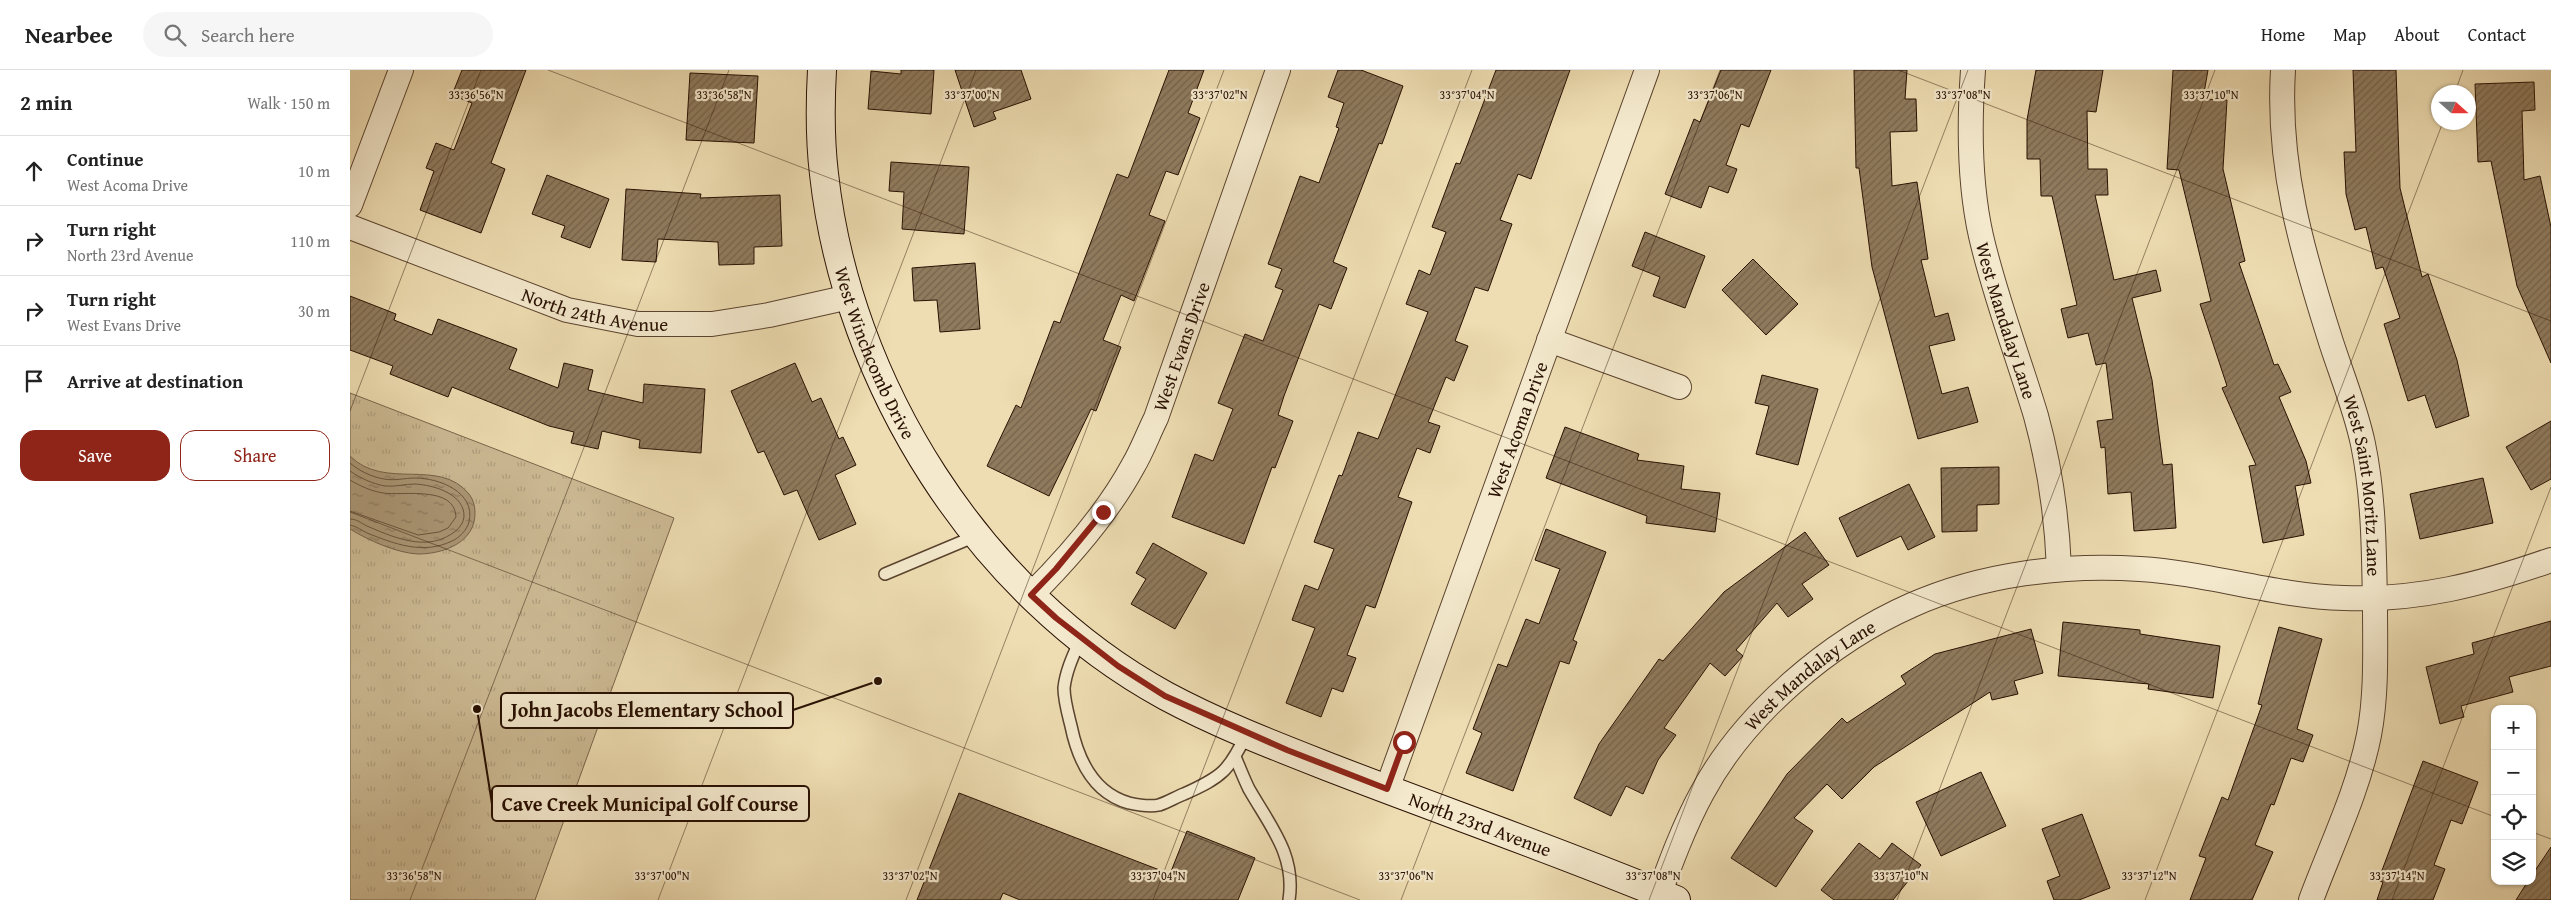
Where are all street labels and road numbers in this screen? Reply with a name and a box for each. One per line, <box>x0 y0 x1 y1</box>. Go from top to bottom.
street label: West Mandalay Lane <box>1969 239 2044 403</box>
street label: West Winchcomb Drive <box>828 263 923 444</box>
street label: West Evans Drive <box>1145 278 1217 415</box>
street label: North 24th Avenue <box>518 280 668 338</box>
street label: West Acoma Drive <box>1479 357 1555 502</box>
street label: West Saint Moritz Lane <box>2336 391 2388 577</box>
street label: West Mandalay Lane <box>1737 612 1881 737</box>
street label: North 23rd Avenue <box>1405 785 1556 864</box>

